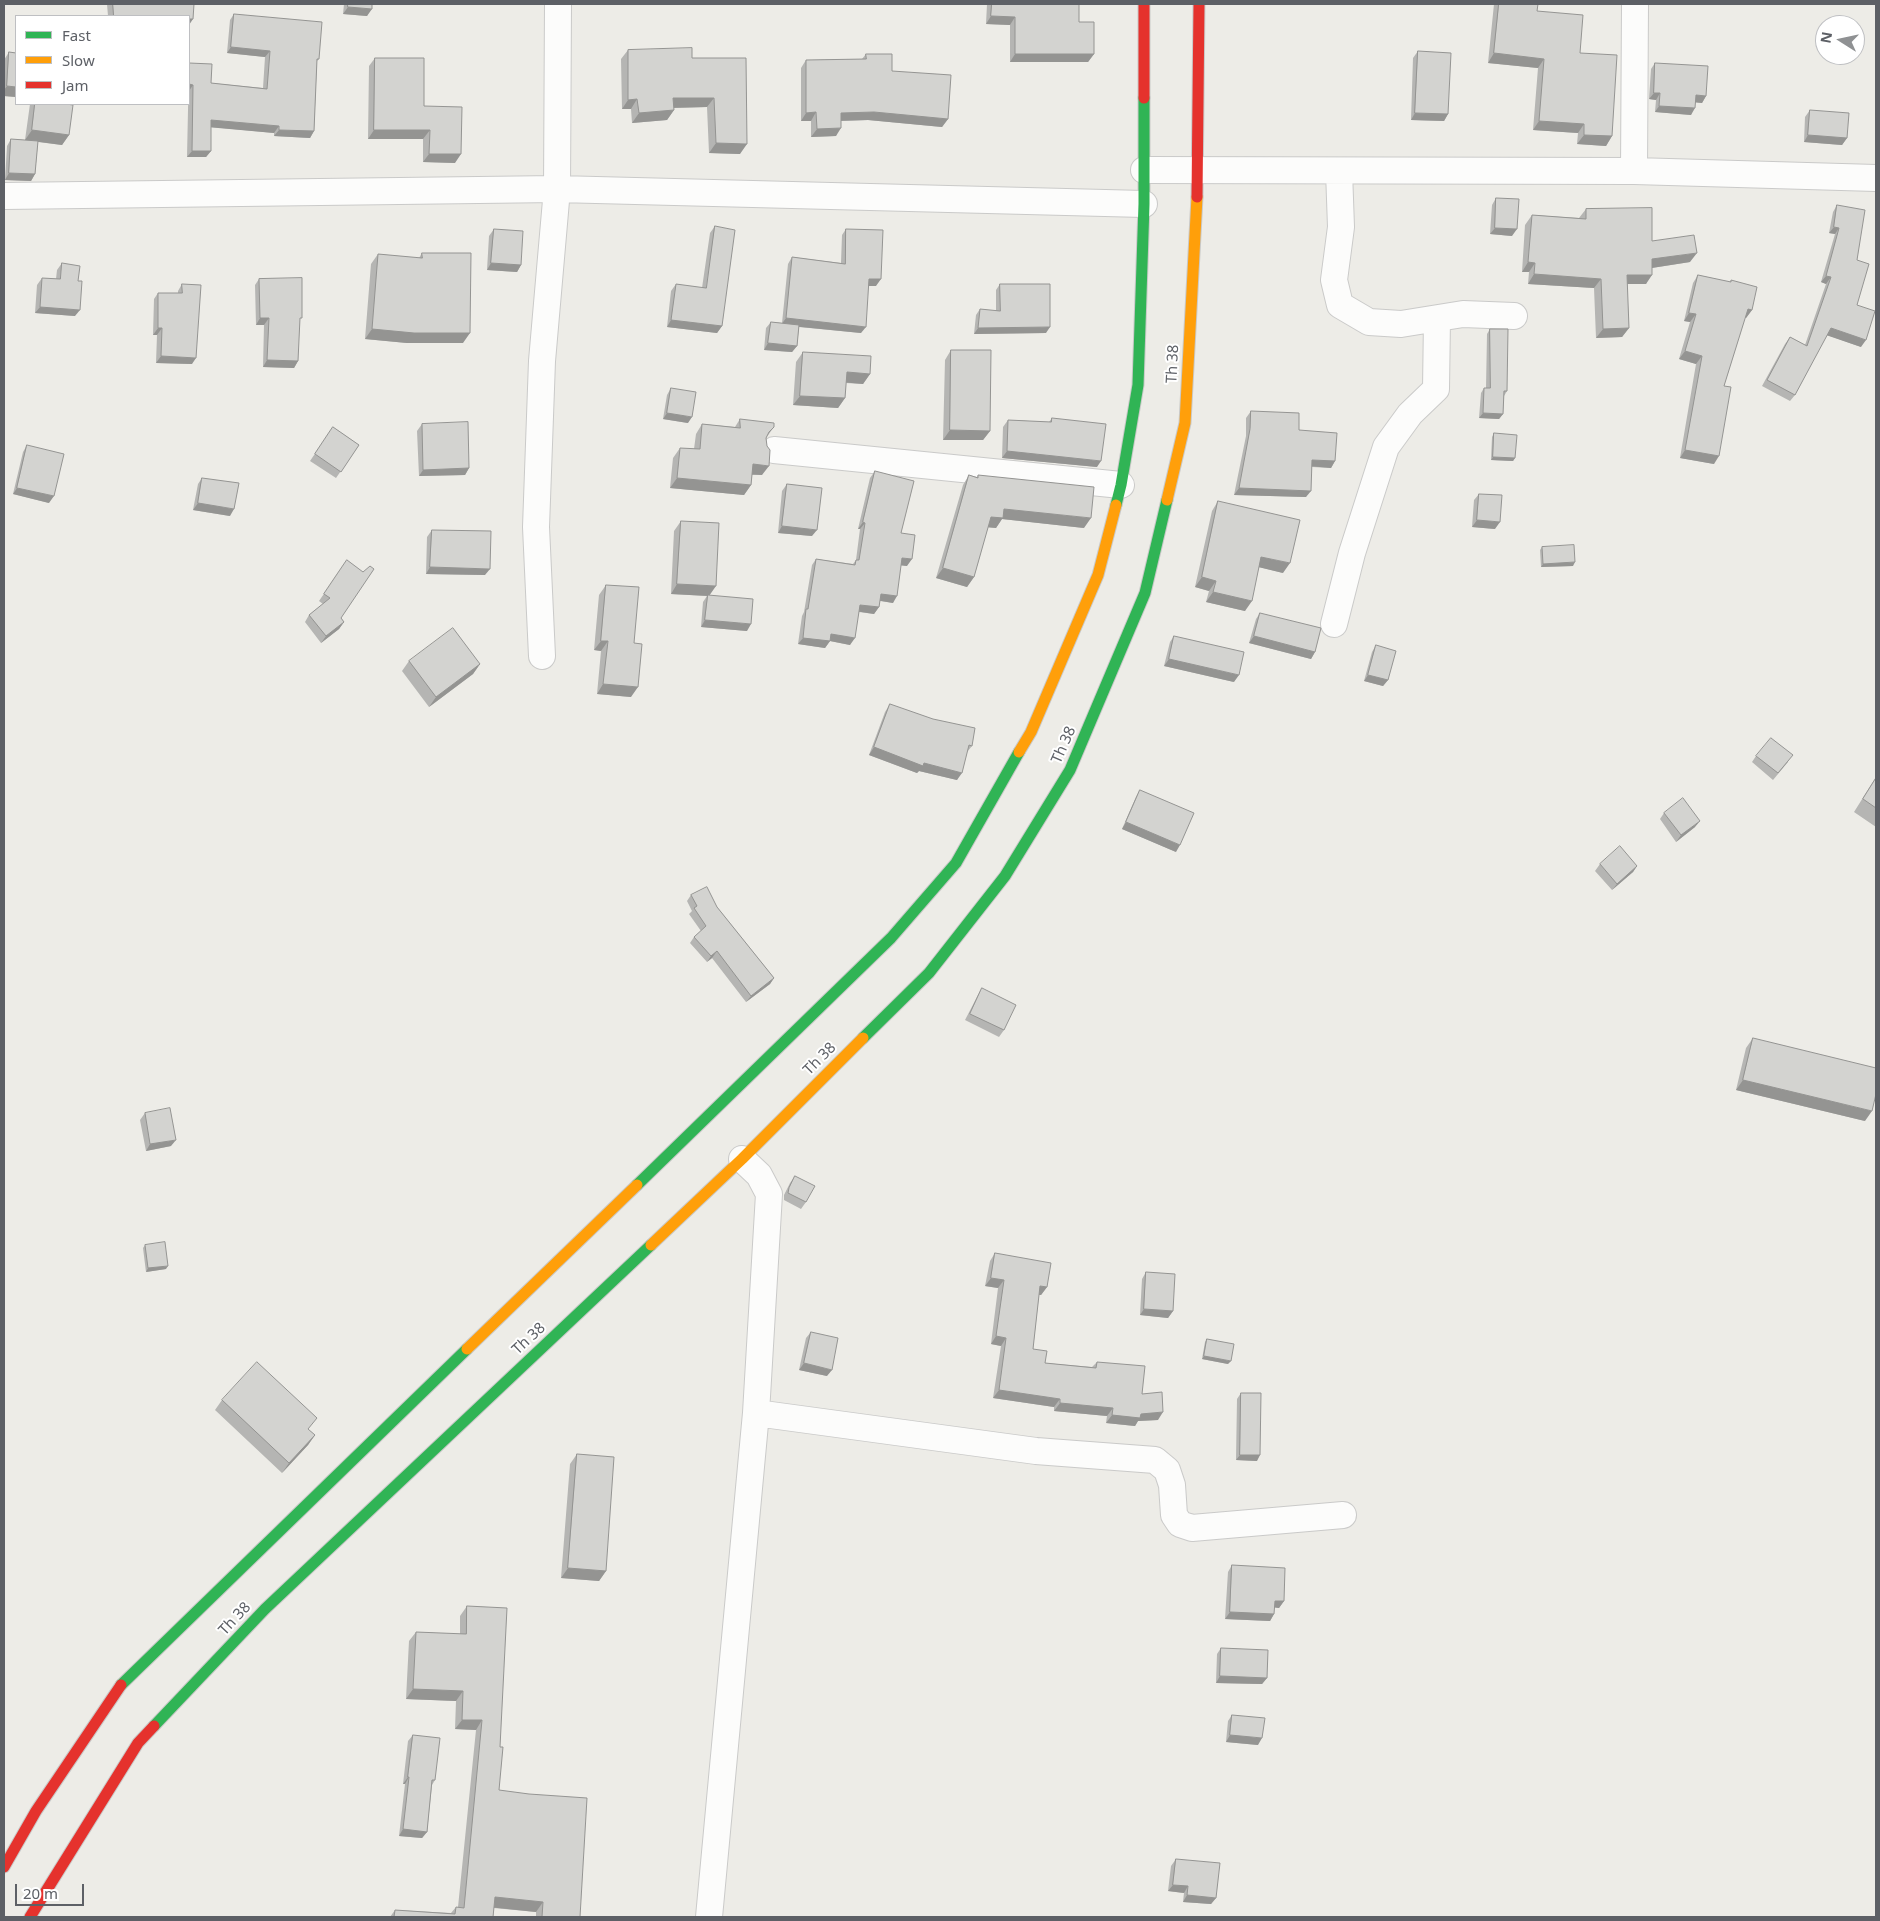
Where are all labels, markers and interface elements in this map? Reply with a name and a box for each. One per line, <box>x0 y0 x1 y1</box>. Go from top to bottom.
legend <box>15 15 190 105</box>
north arrow <box>1815 15 1865 65</box>
text: Fast <box>62 25 91 45</box>
text: N <box>1815 30 1836 45</box>
text: Slow <box>62 50 95 70</box>
text: Jam <box>62 75 89 95</box>
street label: Th 38 <box>1163 344 1183 384</box>
street label: Th 38 <box>1048 724 1080 766</box>
street label: Th 38 <box>800 1039 840 1079</box>
street label: Th 38 <box>509 1319 549 1359</box>
street label: Th 38 <box>215 1599 255 1639</box>
scale bar <box>18 1874 86 1906</box>
text: 20 m <box>23 1883 58 1903</box>

